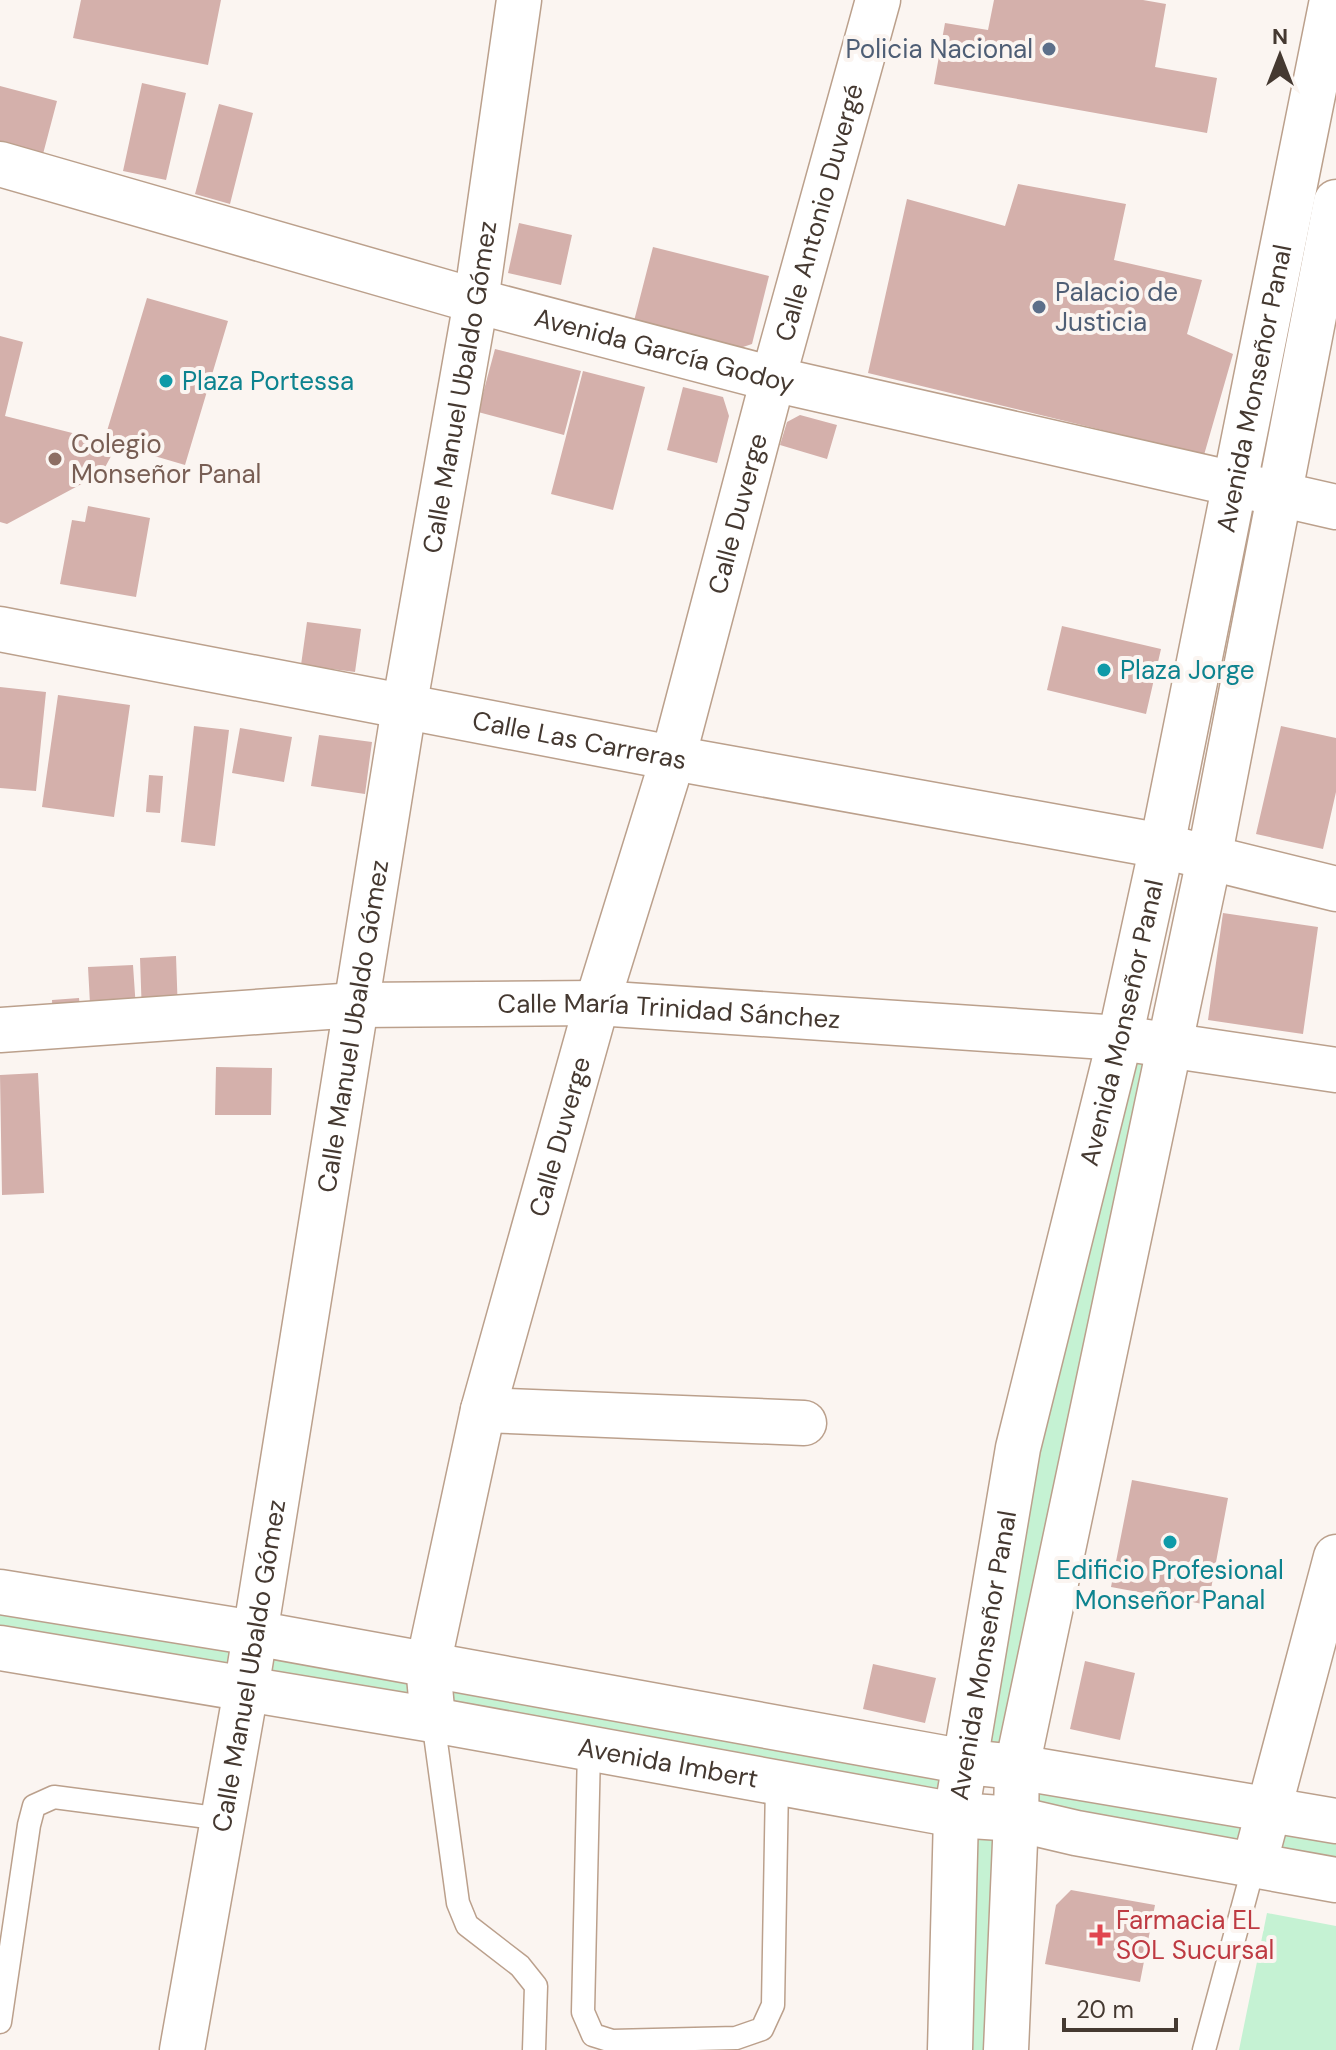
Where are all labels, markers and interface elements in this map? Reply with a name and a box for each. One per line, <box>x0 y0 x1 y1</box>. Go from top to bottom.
north arrow <box>1240 16 1320 96</box>
text: N <box>1272 22 1288 51</box>
place label: Policia Nacional <box>846 32 1033 66</box>
marker: Policia Nacional <box>1040 40 1058 58</box>
street label: Calle Antonio Duvergé <box>767 80 871 345</box>
street label: Calle Manuel Ubaldo Gómez <box>415 219 504 556</box>
street label: Avenida Monseñor Panal <box>1208 241 1299 535</box>
place label: Palacio de Justicia <box>1055 275 1178 339</box>
marker: Palacio de Justicia <box>1030 298 1048 316</box>
street label: Avenida García Godoy <box>531 300 798 400</box>
place label: Plaza Portessa <box>182 364 354 398</box>
marker: Plaza Portessa <box>157 372 175 390</box>
place label: Colegio Monseñor Panal <box>71 427 261 491</box>
street label: Calle Duverge <box>700 430 775 598</box>
marker: Colegio Monseñor Panal <box>46 450 64 468</box>
place label: Plaza Jorge <box>1120 653 1255 687</box>
marker: Plaza Jorge <box>1095 661 1113 679</box>
street label: Calle Las Carreras <box>470 703 689 777</box>
street label: Calle Manuel Ubaldo Gómez <box>309 857 396 1195</box>
street label: Avenida Monseñor Panal <box>1072 876 1171 1169</box>
street label: Calle María Trinidad Sánchez <box>497 986 841 1036</box>
street label: Calle Duverge <box>521 1053 598 1221</box>
street label: Calle Manuel Ubaldo Gómez <box>204 1497 293 1835</box>
street label: Avenida Monseñor Panal <box>942 1508 1024 1803</box>
marker: Edificio Profesional Monseñor Panal <box>1161 1533 1179 1551</box>
place label: Edificio Profesional Monseñor Panal <box>1056 1553 1284 1617</box>
street label: Avenida Imbert <box>575 1730 761 1796</box>
place label: Farmacia EL SOL Sucursal <box>1116 1903 1274 1967</box>
marker: Farmacia EL SOL Sucursal <box>1091 1926 1109 1944</box>
scale bar <box>1064 1982 1176 2032</box>
text: 20 m <box>1076 1994 1134 2025</box>

